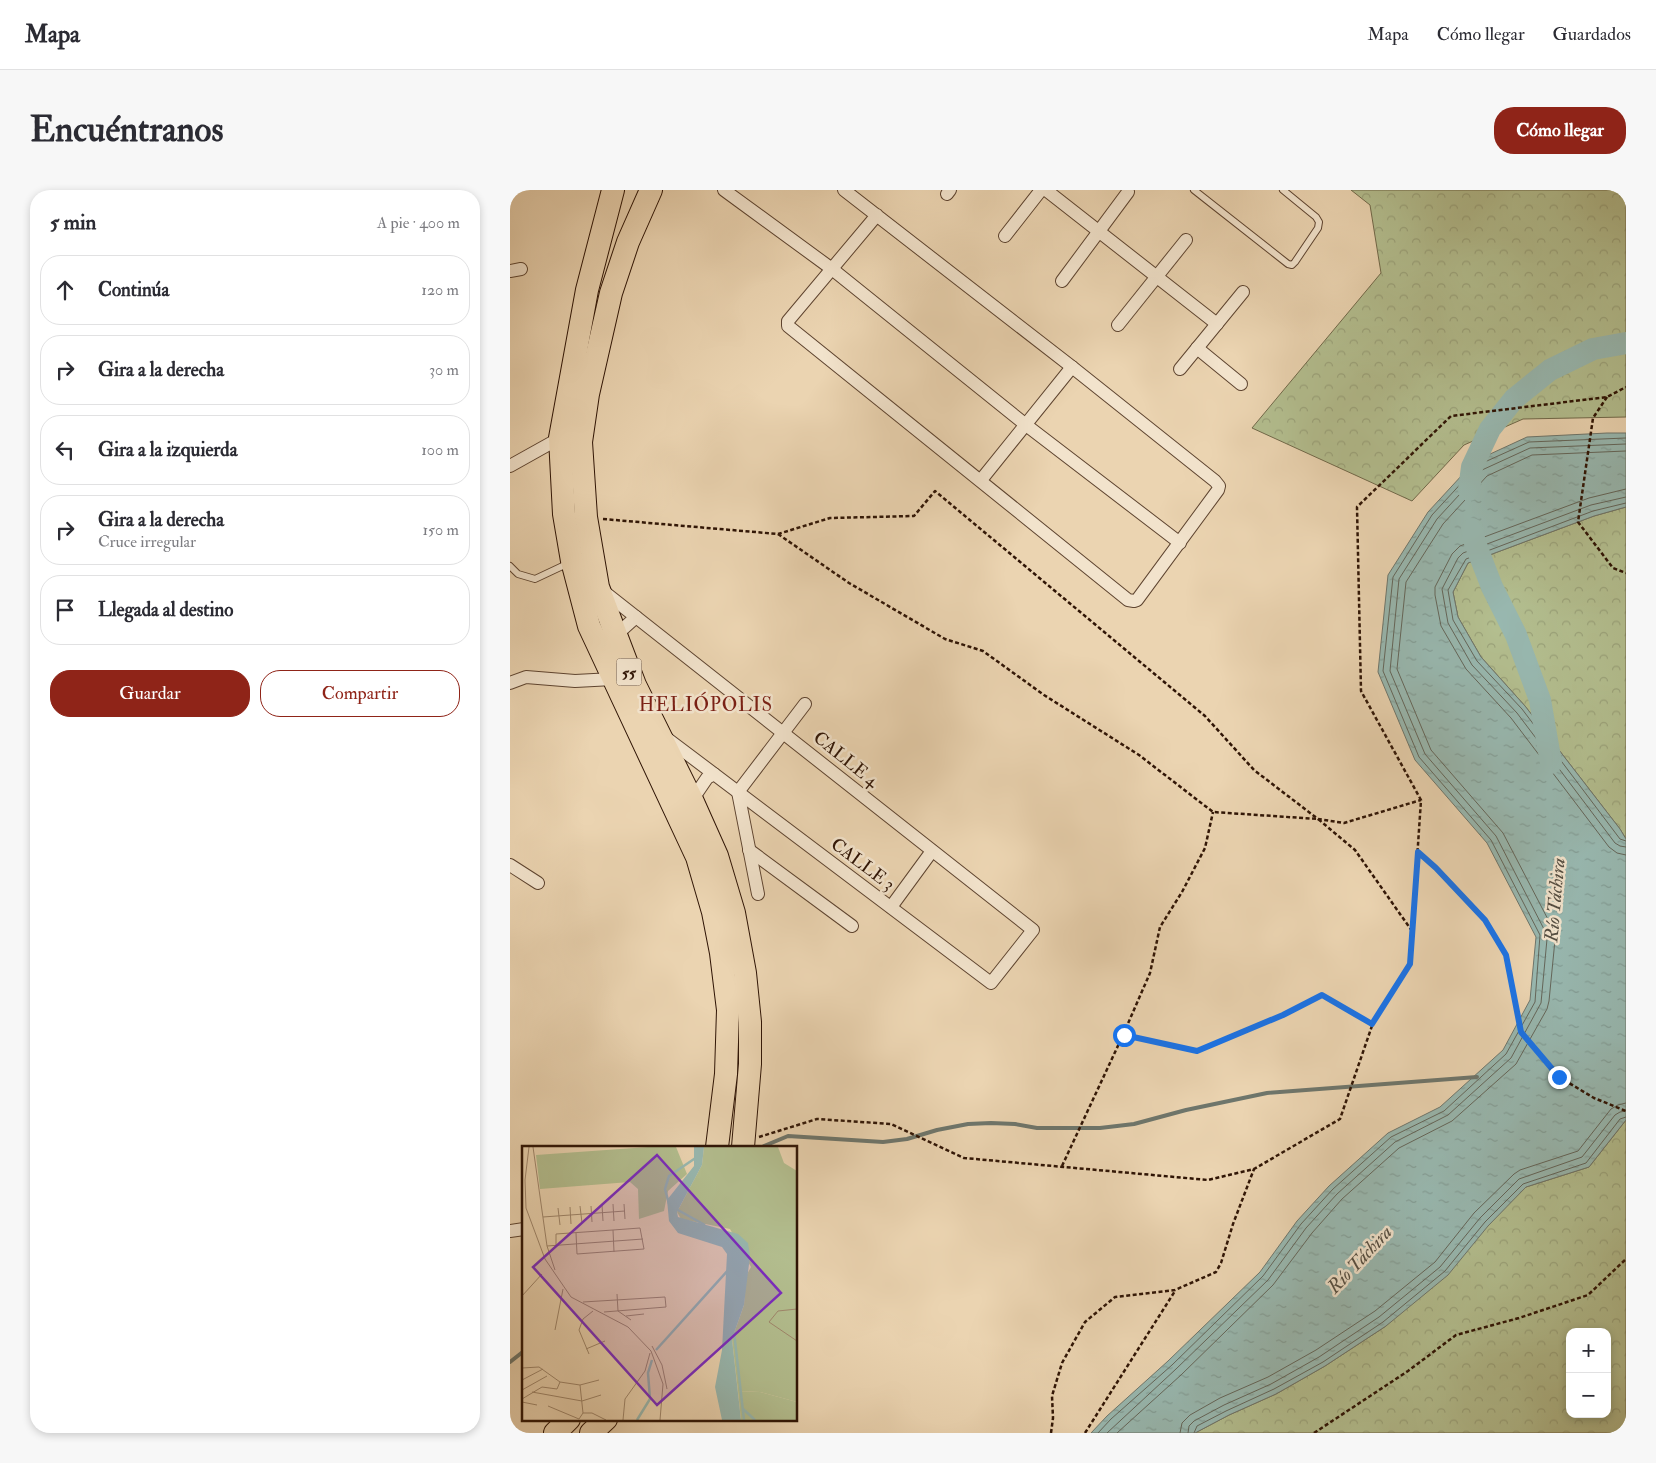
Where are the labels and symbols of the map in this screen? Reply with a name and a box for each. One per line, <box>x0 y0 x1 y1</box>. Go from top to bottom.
road number: 55 <box>616 658 642 686</box>
district label: HELIÓPOLIS <box>639 691 773 717</box>
street label: CALLE 4 <box>808 726 884 793</box>
street label: CALLE 3 <box>826 833 899 896</box>
water label: Río Táchira <box>1539 857 1571 944</box>
route start <box>1113 1024 1136 1047</box>
route end <box>1548 1066 1571 1089</box>
inset map <box>522 1146 798 1420</box>
water label: Río Táchira <box>1322 1221 1397 1299</box>

